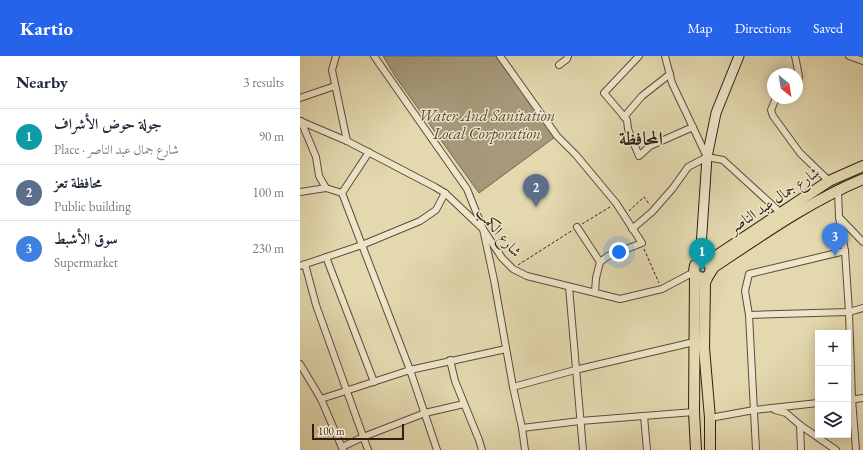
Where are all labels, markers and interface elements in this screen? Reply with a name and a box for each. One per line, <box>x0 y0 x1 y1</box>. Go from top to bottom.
text: Kartio <box>20 16 73 41</box>
text: Map <box>687 19 713 37</box>
text: Directions <box>735 19 791 37</box>
text: Saved <box>813 19 843 37</box>
north arrow <box>767 68 803 104</box>
text: Nearby <box>16 71 68 93</box>
text: 3 results <box>243 74 284 91</box>
water label: Water And Sanitation Local Corporation <box>419 105 555 144</box>
text: جولة حوض الأشراف <box>54 114 162 133</box>
district label: المحافظة <box>619 126 663 151</box>
text: 1 <box>26 128 32 145</box>
text: 90 m <box>259 128 284 145</box>
text: Place · شارع جمال عبد الناصر <box>54 141 179 158</box>
street label: شارع جمال عبد الناصر <box>723 162 825 241</box>
text: محافظة تعز <box>54 173 102 192</box>
pin: 2 <box>523 174 549 207</box>
text: 2 <box>26 184 32 201</box>
text: 100 m <box>253 184 284 201</box>
text: Public building <box>54 198 131 215</box>
street label: شارع الكمب <box>470 203 526 263</box>
pin: 3 <box>822 223 848 256</box>
text: سوق الأشبط <box>54 229 118 248</box>
pin: 1 <box>689 238 715 271</box>
text: 3 <box>26 240 32 257</box>
text: 230 m <box>253 240 284 257</box>
your location <box>609 242 629 262</box>
text: Supermarket <box>54 254 118 271</box>
map controls <box>815 330 851 438</box>
button: + <box>815 330 851 366</box>
button: − <box>815 366 851 402</box>
button: layers <box>815 402 851 438</box>
scale bar <box>312 422 404 441</box>
text: 100 m <box>318 424 345 438</box>

